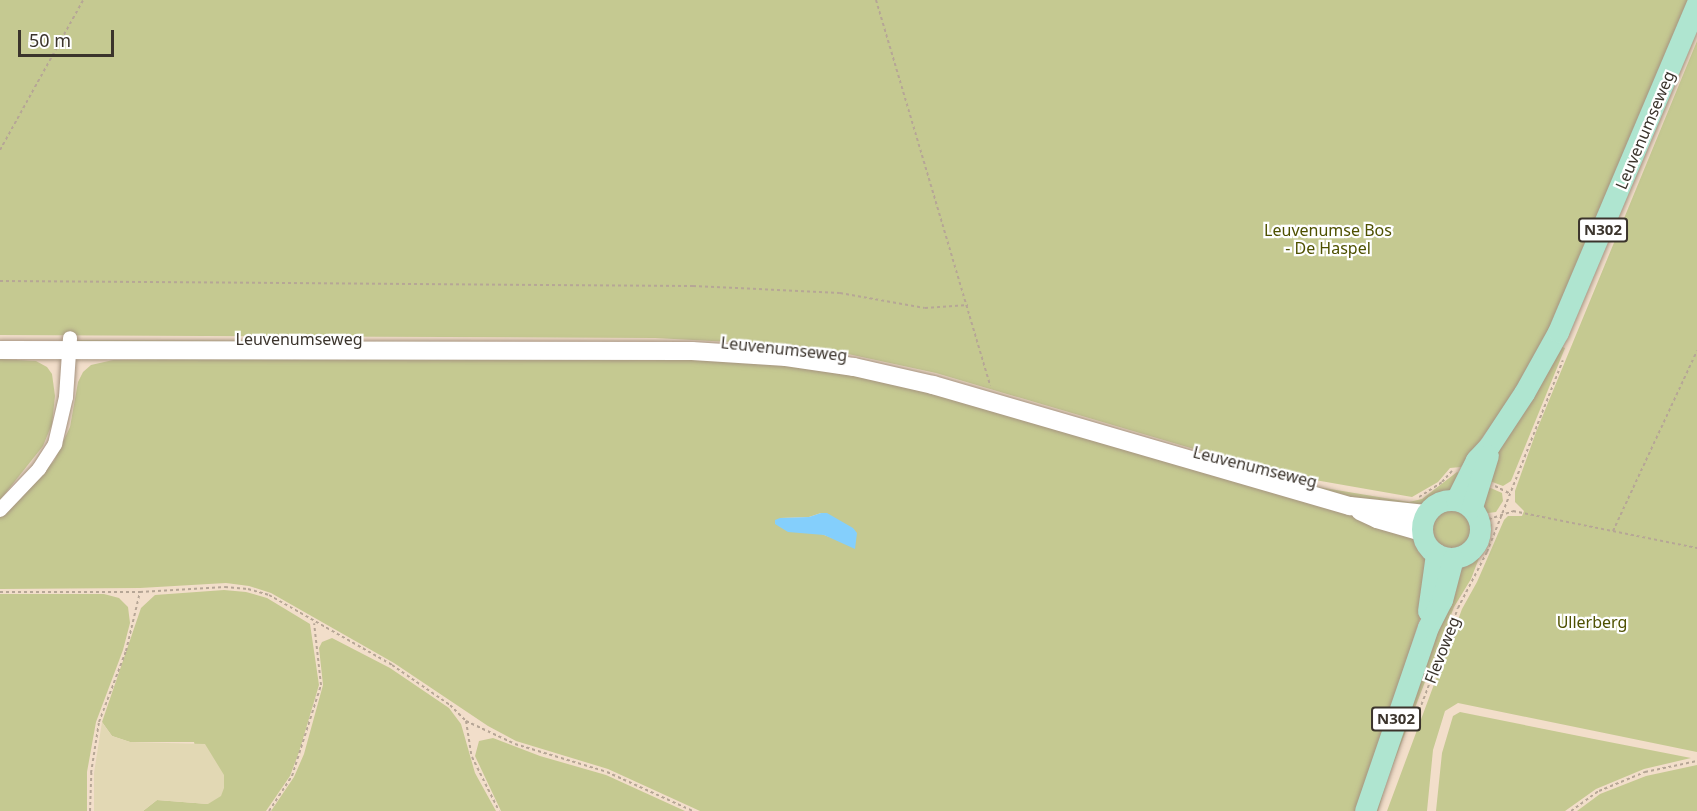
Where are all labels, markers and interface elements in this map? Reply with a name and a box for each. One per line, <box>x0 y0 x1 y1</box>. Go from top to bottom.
scale bar <box>21 18 117 56</box>
text: 50 m <box>29 28 71 52</box>
street label: Leuvenumseweg <box>1611 68 1679 192</box>
road number: N302 <box>1578 218 1628 242</box>
park label: Leuvenumse Bos - De Haspel <box>1264 220 1392 258</box>
street label: Leuvenumseweg <box>236 329 362 349</box>
street label: Leuvenumseweg <box>720 333 848 365</box>
street label: Leuvenumseweg <box>1191 442 1319 492</box>
park label: Ullerberg <box>1557 612 1627 632</box>
street label: Flevoweg <box>1420 614 1464 686</box>
road number: N302 <box>1370 707 1422 731</box>

